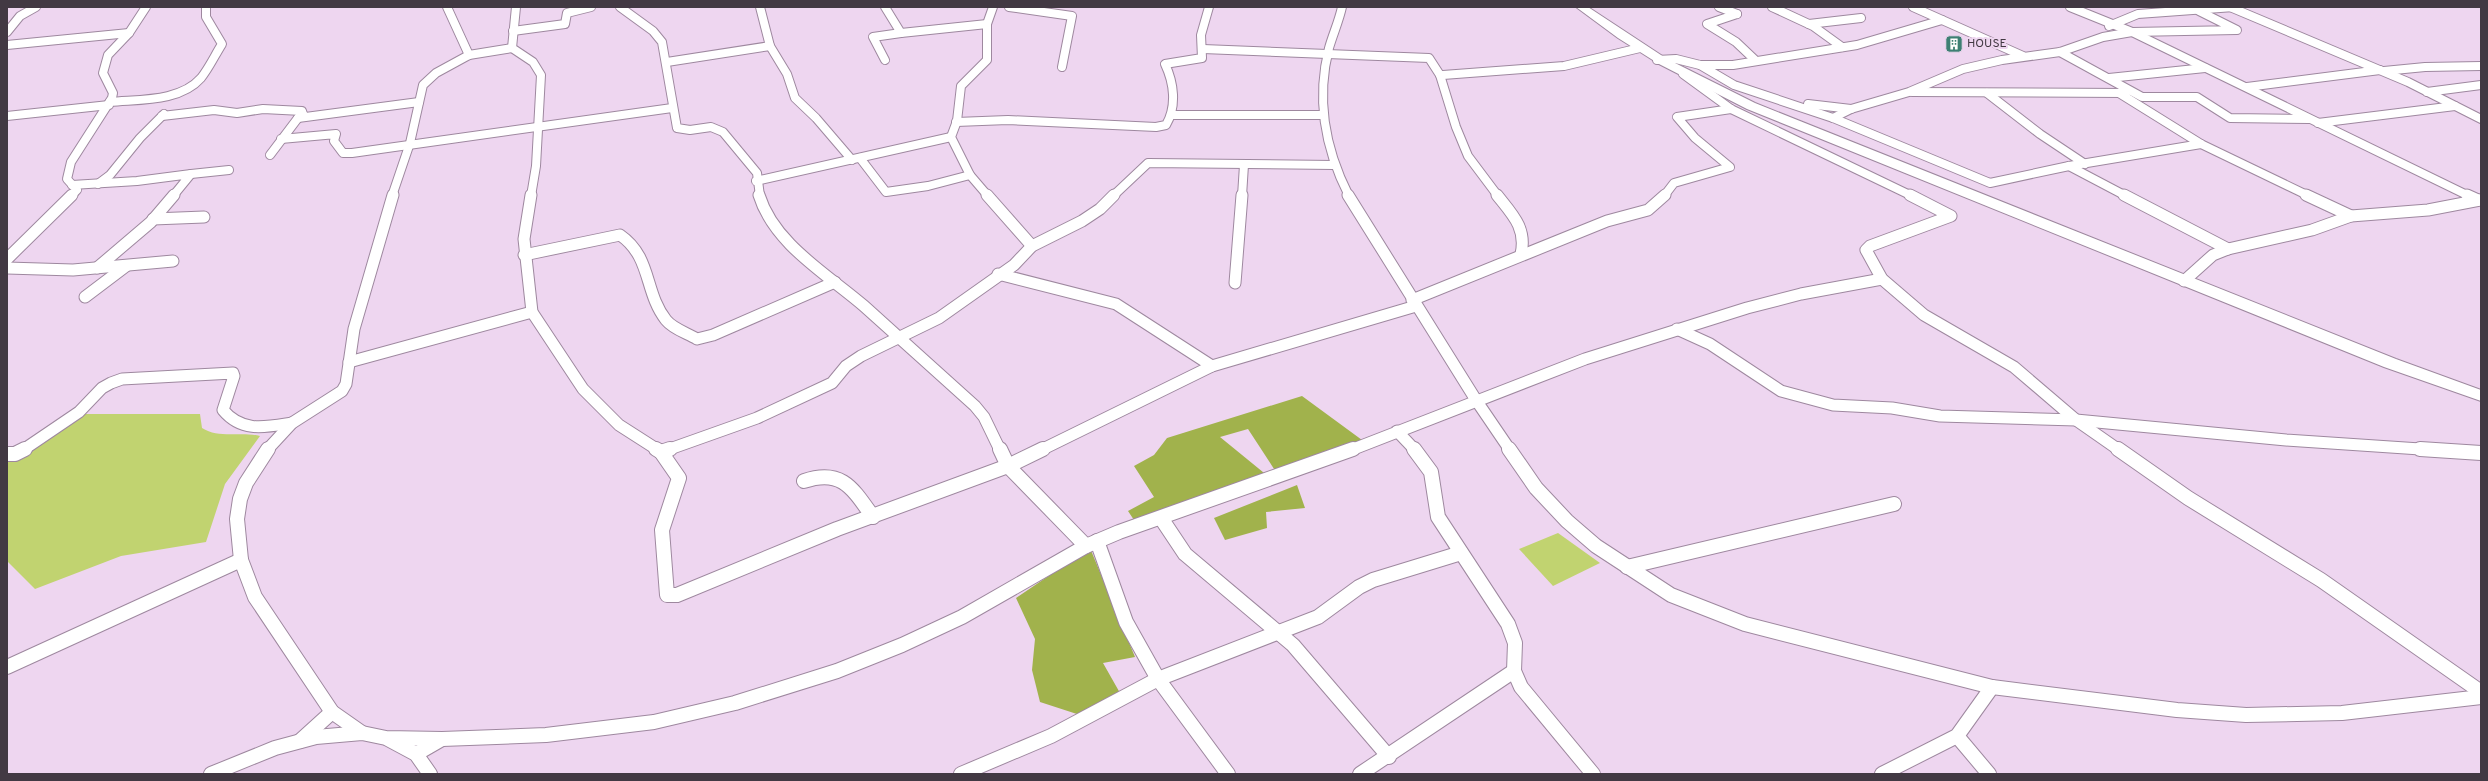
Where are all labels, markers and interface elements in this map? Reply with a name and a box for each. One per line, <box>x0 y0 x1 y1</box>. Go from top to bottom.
building icon: HOUSE <box>1944 34 1964 54</box>
place label: HOUSE <box>1967 36 2007 52</box>

